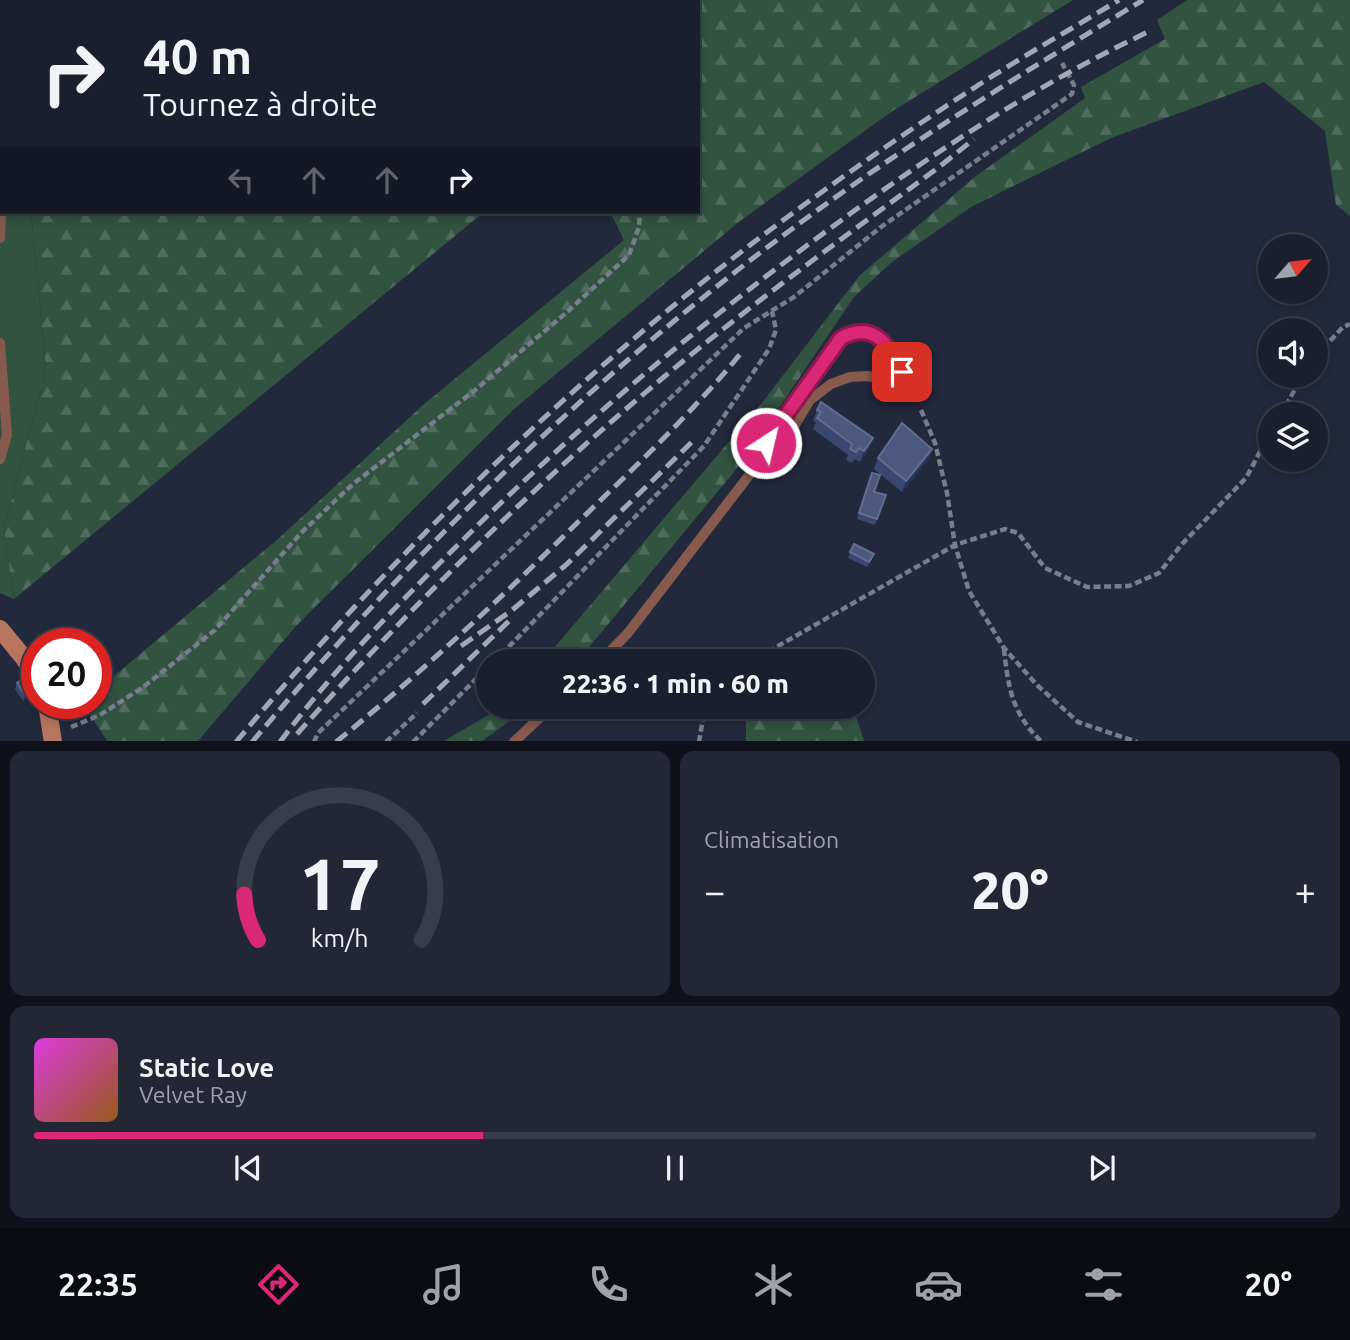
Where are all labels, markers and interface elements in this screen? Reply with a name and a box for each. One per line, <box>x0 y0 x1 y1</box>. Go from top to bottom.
icon: right <box>28 28 119 119</box>
text: 40 m <box>143 28 252 83</box>
text: Tournez à droite <box>143 86 378 122</box>
icon: left <box>222 161 260 199</box>
icon: ahead <box>295 161 333 199</box>
icon: ahead <box>368 161 406 199</box>
icon: right <box>441 161 479 199</box>
north arrow <box>1258 234 1328 304</box>
map controls <box>1258 234 1328 472</box>
button: sound <box>1258 318 1328 388</box>
pin <box>872 342 932 402</box>
icon: arrive <box>883 353 921 391</box>
button: layers <box>1258 402 1328 472</box>
position arrow <box>729 406 803 480</box>
speed limit sign: 20 <box>21 628 112 719</box>
text: 22:36 · 1 min · 60 m <box>562 669 789 698</box>
text: Climatisation <box>704 827 839 852</box>
text: 17 <box>299 842 381 924</box>
text: 20° <box>971 861 1049 919</box>
text: − <box>704 870 725 912</box>
text: + <box>1295 870 1316 912</box>
text: km/h <box>311 923 369 951</box>
text: Static Love <box>139 1053 274 1082</box>
text: Velvet Ray <box>139 1082 247 1107</box>
icon: previous <box>229 1149 267 1187</box>
icon: pause <box>656 1149 694 1187</box>
icon: next <box>1083 1149 1121 1187</box>
icon: directions <box>254 1260 303 1309</box>
icon: music <box>419 1260 468 1309</box>
icon: phone <box>584 1260 633 1309</box>
icon: climate <box>749 1260 798 1309</box>
icon: car <box>914 1260 963 1309</box>
icon: filters <box>1079 1260 1128 1309</box>
text: 22:35 <box>58 1266 138 1302</box>
text: 20° <box>1245 1266 1292 1302</box>

